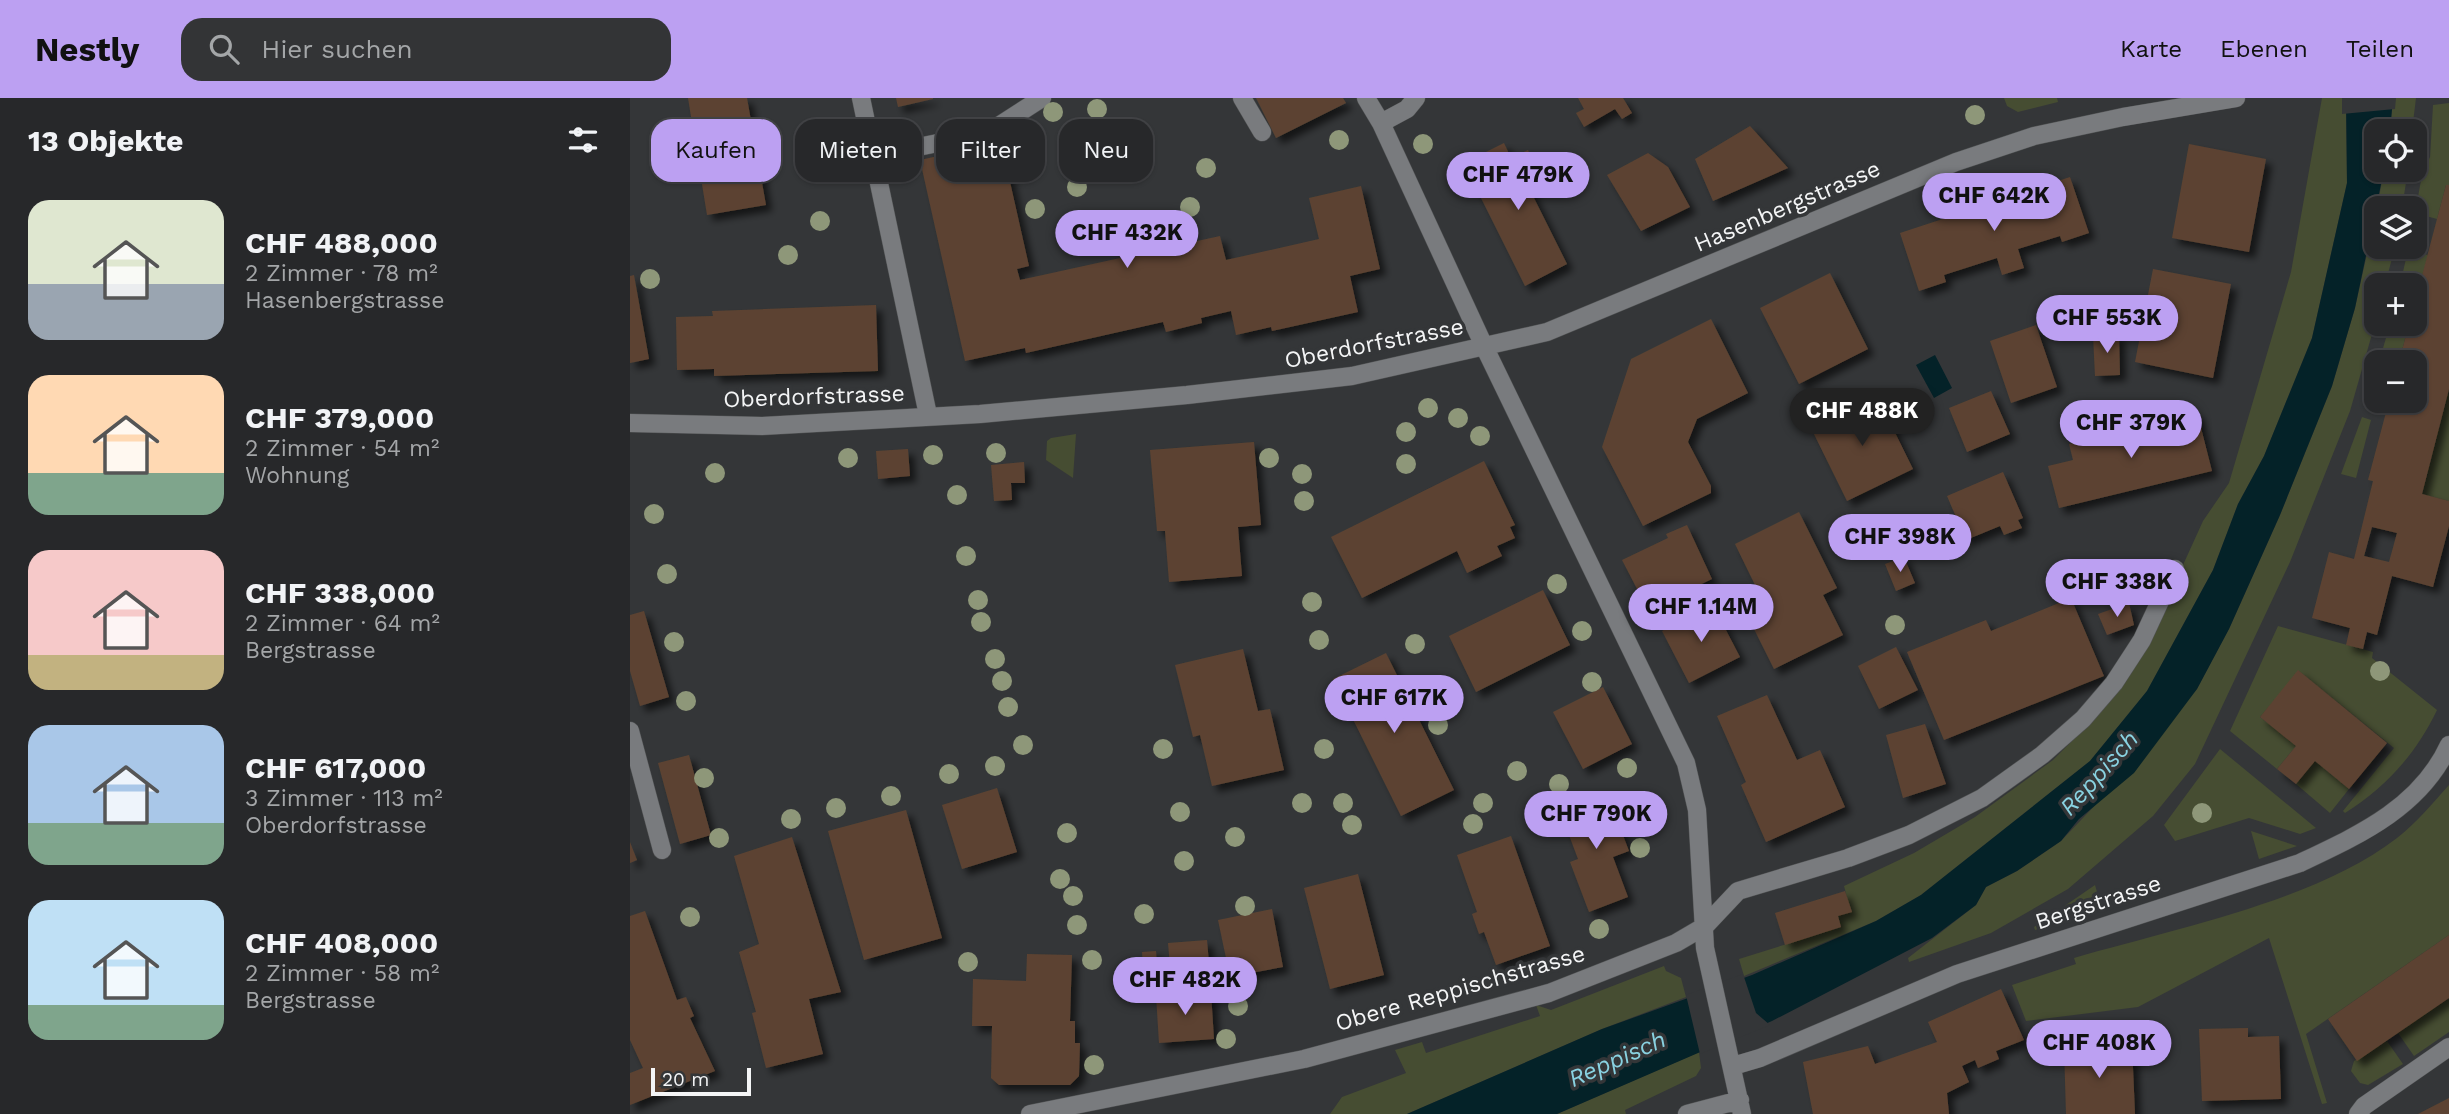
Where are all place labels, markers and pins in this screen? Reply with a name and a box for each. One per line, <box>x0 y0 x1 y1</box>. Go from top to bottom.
pin: CHF 479K <box>1446 152 1590 212</box>
pin: CHF 642K <box>1922 174 2066 233</box>
pin: CHF 432K <box>1055 211 1199 270</box>
pin: CHF 553K <box>2035 296 2179 355</box>
pin: CHF 488K <box>1790 388 1934 448</box>
pin: CHF 379K <box>2059 400 2203 460</box>
pin: CHF 398K <box>1828 514 1972 574</box>
pin: CHF 338K <box>2045 560 2189 619</box>
pin: CHF 1.14M <box>1621 584 1781 644</box>
pin: CHF 617K <box>1322 676 1466 735</box>
pin: CHF 790K <box>1524 792 1668 851</box>
pin: CHF 482K <box>1113 958 1257 1017</box>
pin: CHF 408K <box>2027 1020 2171 1080</box>

